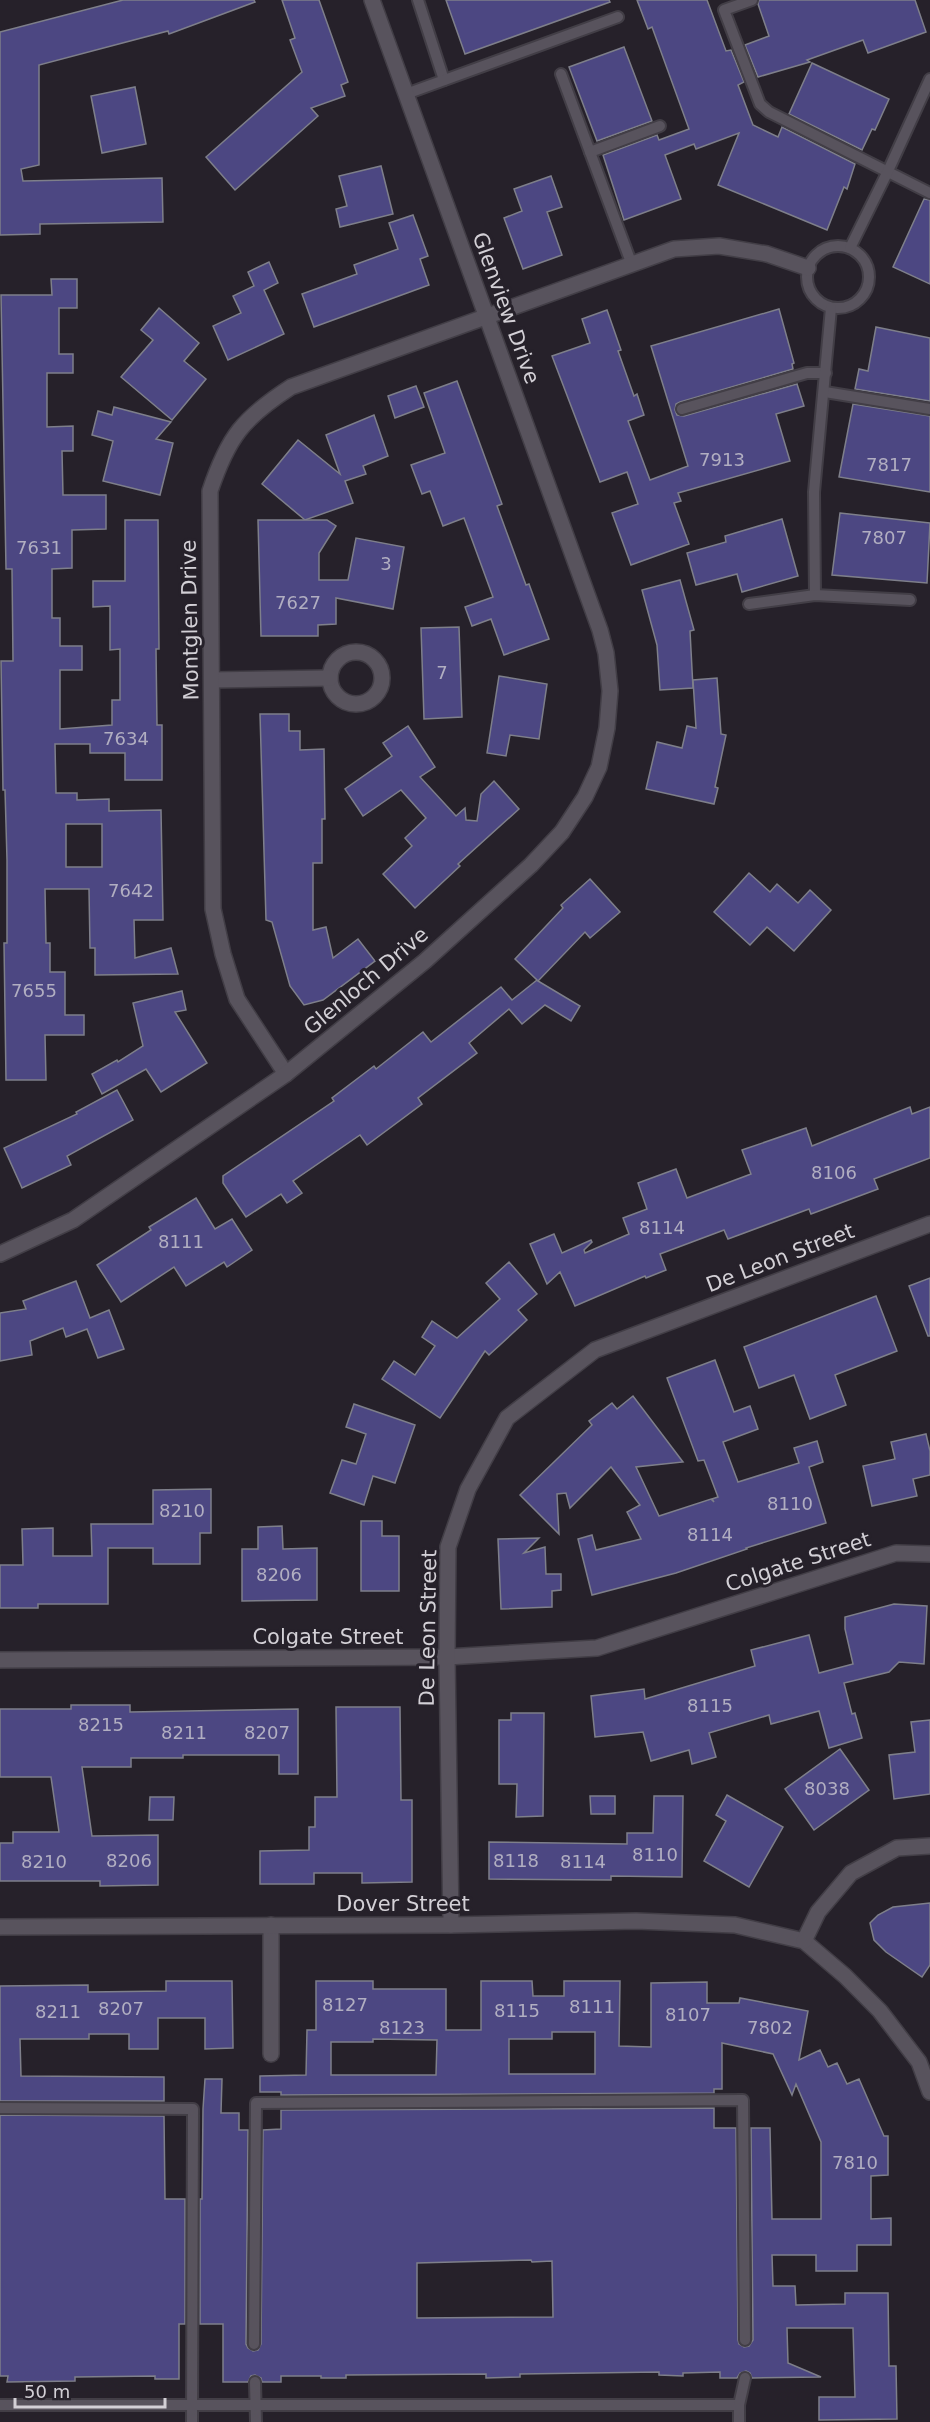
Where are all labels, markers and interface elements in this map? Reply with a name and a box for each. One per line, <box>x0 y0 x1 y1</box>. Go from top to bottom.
street label: Glenview Drive <box>467 229 545 387</box>
house number: 7913 <box>699 449 745 470</box>
house number: 7817 <box>866 454 912 475</box>
house number: 7807 <box>861 527 907 548</box>
house number: 7631 <box>16 537 62 558</box>
street label: Montglen Drive <box>177 540 203 700</box>
house number: 3 <box>380 553 392 574</box>
house number: 7627 <box>275 592 321 613</box>
house number: 7 <box>436 662 448 683</box>
house number: 7634 <box>103 728 149 749</box>
house number: 7642 <box>108 880 154 901</box>
street label: Glenloch Drive <box>299 922 433 1040</box>
house number: 7655 <box>11 980 57 1001</box>
house number: 8106 <box>811 1162 857 1183</box>
house number: 8114 <box>639 1217 685 1238</box>
street label: De Leon Street <box>703 1219 857 1297</box>
house number: 8111 <box>158 1231 204 1252</box>
house number: 8110 <box>767 1493 813 1514</box>
house number: 8210 <box>159 1500 205 1521</box>
house number: 8114 <box>687 1524 733 1545</box>
street label: Colgate Street <box>722 1527 874 1597</box>
street label: De Leon Street <box>415 1549 441 1707</box>
house number: 8206 <box>256 1564 302 1585</box>
street label: Colgate Street <box>252 1625 404 1649</box>
house number: 8115 <box>687 1695 733 1716</box>
house number: 8215 <box>78 1714 124 1735</box>
house number: 8211 <box>161 1722 207 1743</box>
house number: 8207 <box>244 1722 290 1743</box>
house number: 8038 <box>804 1778 850 1799</box>
house number: 8110 <box>632 1844 678 1865</box>
house number: 8206 <box>106 1850 152 1871</box>
house number: 8118 <box>493 1850 539 1871</box>
house number: 8210 <box>21 1851 67 1872</box>
house number: 8114 <box>560 1851 606 1872</box>
street label: Dover Street <box>336 1892 470 1916</box>
house number: 8127 <box>322 1994 368 2015</box>
house number: 8111 <box>569 1996 615 2017</box>
house number: 8207 <box>98 1998 144 2019</box>
house number: 8115 <box>494 2000 540 2021</box>
house number: 8211 <box>35 2001 81 2022</box>
house number: 8107 <box>665 2004 711 2025</box>
house number: 8123 <box>379 2017 425 2038</box>
house number: 7802 <box>747 2017 793 2038</box>
house number: 7810 <box>832 2152 878 2173</box>
scale bar <box>15 2371 165 2409</box>
text: 50 m <box>24 2381 70 2402</box>

